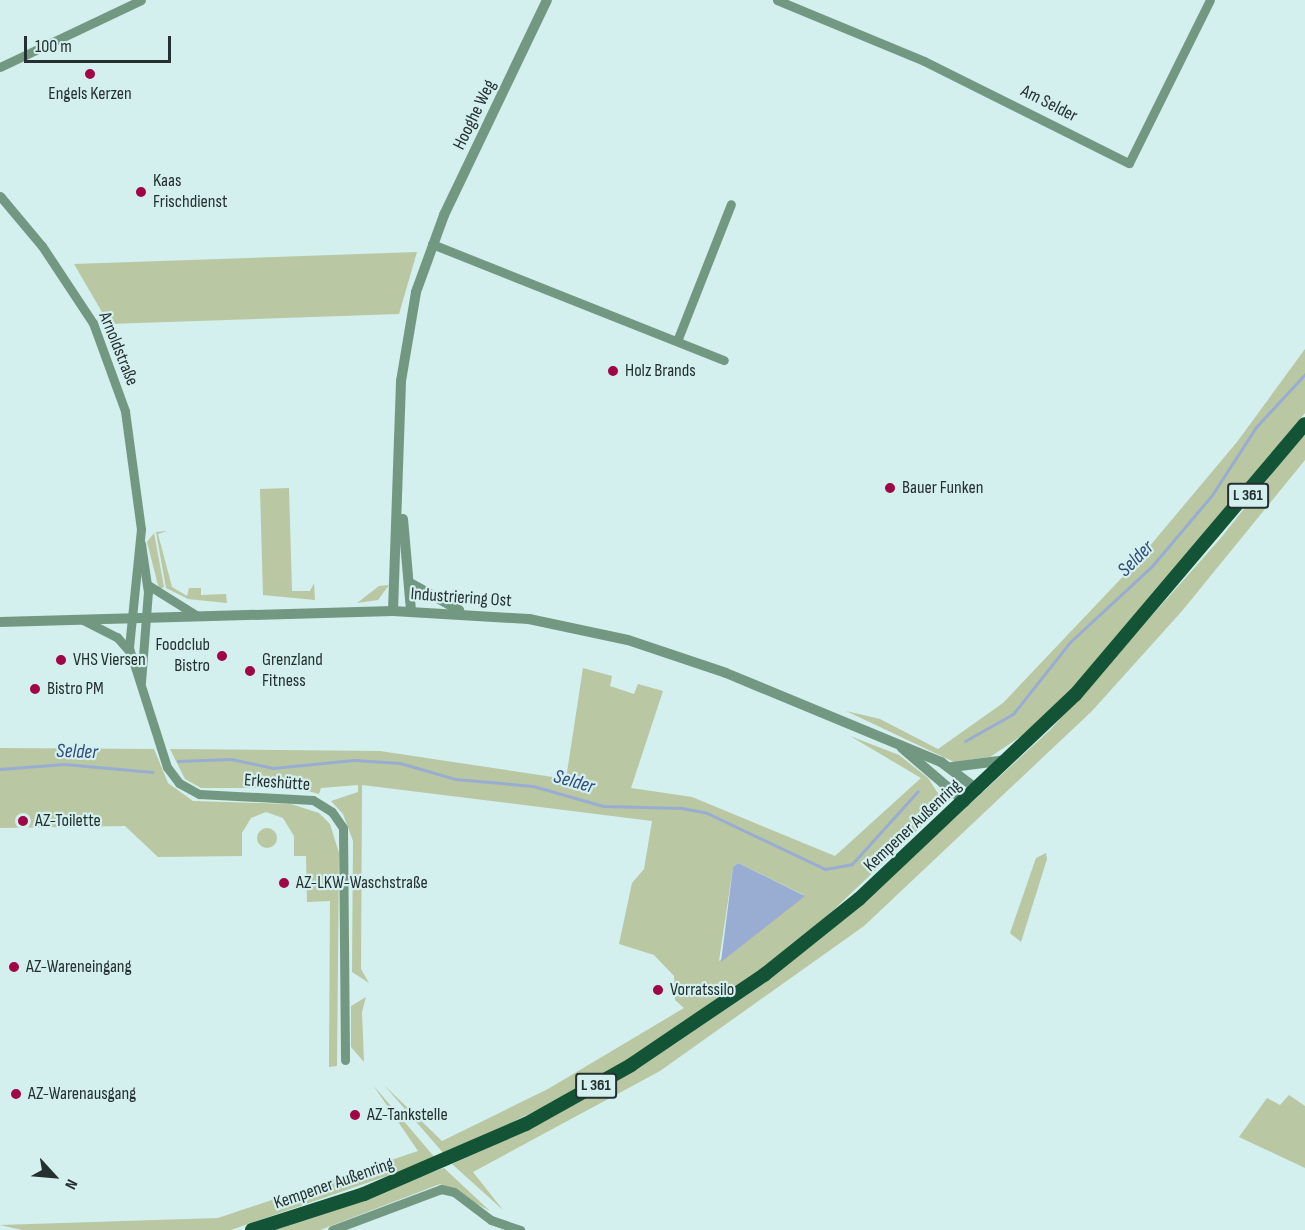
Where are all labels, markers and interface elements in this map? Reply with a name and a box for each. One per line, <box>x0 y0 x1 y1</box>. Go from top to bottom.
scale bar <box>27 24 174 62</box>
text: 100 m <box>35 36 72 57</box>
marker: Engels Kerzen <box>83 67 97 81</box>
street label: Hooghe Weg <box>449 77 501 153</box>
street label: Am Selder <box>1017 81 1081 127</box>
place label: Engels Kerzen <box>48 83 132 105</box>
place label: Kaas Frischdienst <box>153 171 227 213</box>
marker: Kaas Frischdienst <box>134 185 148 199</box>
street label: Arnoldstraße <box>93 309 143 389</box>
place label: Holz Brands <box>625 360 696 382</box>
marker: Holz Brands <box>606 364 620 378</box>
place label: Bauer Funken <box>902 477 983 499</box>
marker: Bauer Funken <box>883 481 897 495</box>
road number: L 361 <box>1227 483 1269 509</box>
water label: Selder <box>1113 536 1159 582</box>
street label: Industriering Ost <box>410 584 512 612</box>
place label: Foodclub Bistro <box>155 635 210 678</box>
place label: VHS Viersen <box>73 649 146 671</box>
marker: Foodclub Bistro <box>215 649 229 663</box>
place label: Grenzland Fitness <box>262 650 323 692</box>
marker: VHS Viersen <box>54 653 68 667</box>
marker: Grenzland Fitness <box>243 664 257 678</box>
place label: Bistro PM <box>47 678 104 700</box>
marker: Bistro PM <box>28 682 42 696</box>
water label: Selder <box>56 739 98 765</box>
water label: Selder <box>551 765 597 799</box>
street label: Erkeshütte <box>243 770 311 796</box>
street label: Kempener Außenring <box>860 775 966 877</box>
place label: AZ-Toilette <box>35 810 101 832</box>
marker: AZ-Toilette <box>16 814 30 828</box>
place label: AZ-LKW-Waschstraße <box>296 872 428 894</box>
marker: AZ-LKW-Waschstraße <box>277 876 291 890</box>
place label: AZ-Wareneingang <box>26 956 132 978</box>
marker: AZ-Wareneingang <box>7 960 21 974</box>
place label: Vorratssilo <box>670 979 734 1001</box>
marker: Vorratssilo <box>651 983 665 997</box>
road number: L 361 <box>575 1073 617 1099</box>
place label: AZ-Warenausgang <box>28 1083 136 1105</box>
marker: AZ-Warenausgang <box>9 1087 23 1101</box>
place label: AZ-Tankstelle <box>367 1104 448 1126</box>
marker: AZ-Tankstelle <box>348 1108 362 1122</box>
north arrow <box>24 1146 84 1206</box>
street label: Kempener Außenring <box>271 1153 397 1215</box>
text: N <box>60 1176 81 1192</box>

